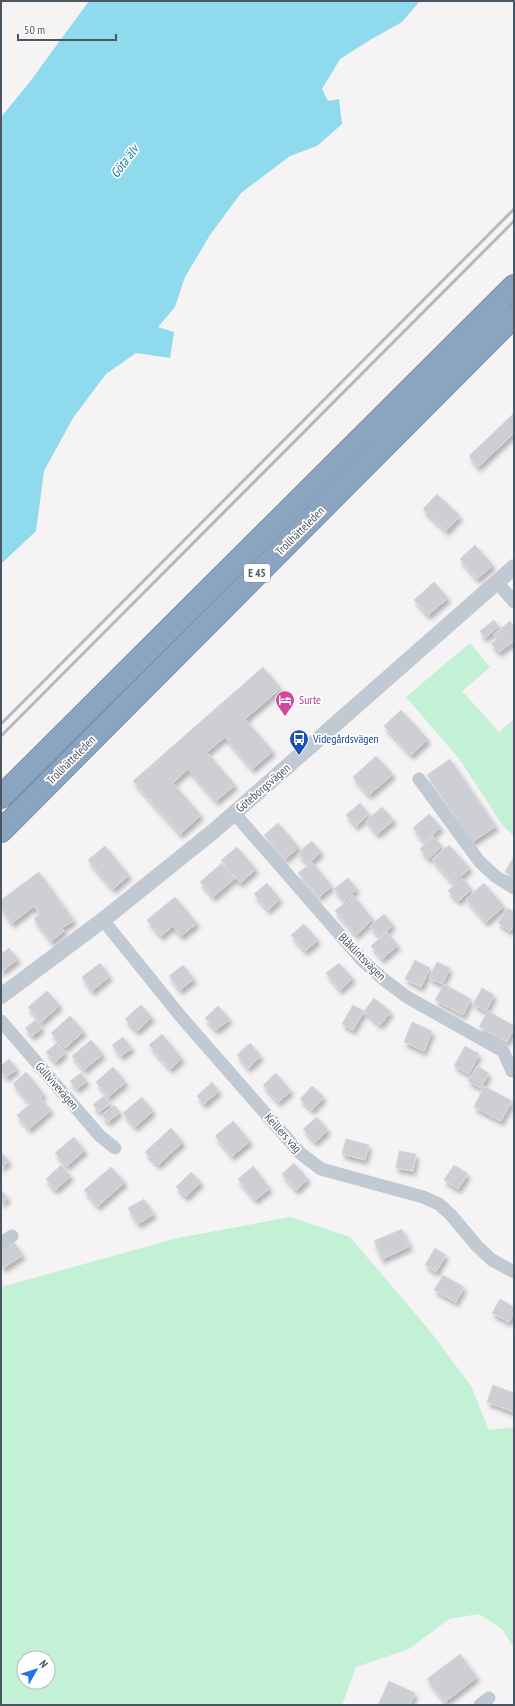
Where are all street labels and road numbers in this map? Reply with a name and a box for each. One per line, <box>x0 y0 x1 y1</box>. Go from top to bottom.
street label: Trollhätteleden <box>272 503 327 558</box>
road number: E 45 <box>244 564 270 582</box>
street label: Trollhätteleden <box>43 732 98 787</box>
street label: Göteborgsvägen <box>232 760 293 815</box>
street label: Blåklintsvägen <box>336 930 389 983</box>
street label: Gullvivevägen <box>33 1059 82 1113</box>
street label: Keillers väg <box>262 1110 305 1156</box>

